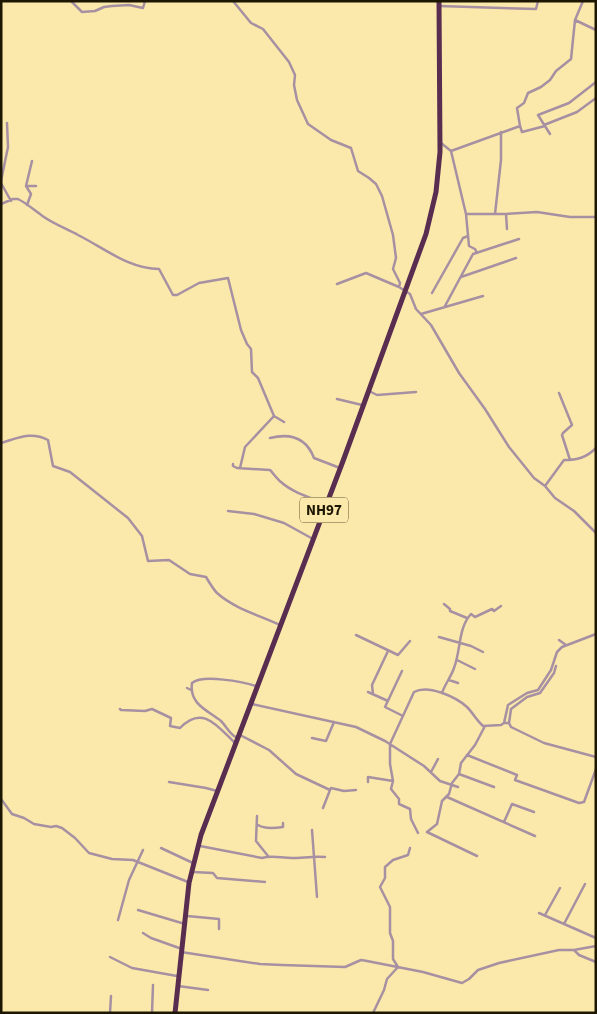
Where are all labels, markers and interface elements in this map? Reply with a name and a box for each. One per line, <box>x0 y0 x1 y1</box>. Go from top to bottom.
road number: NH97 <box>300 498 348 522</box>

